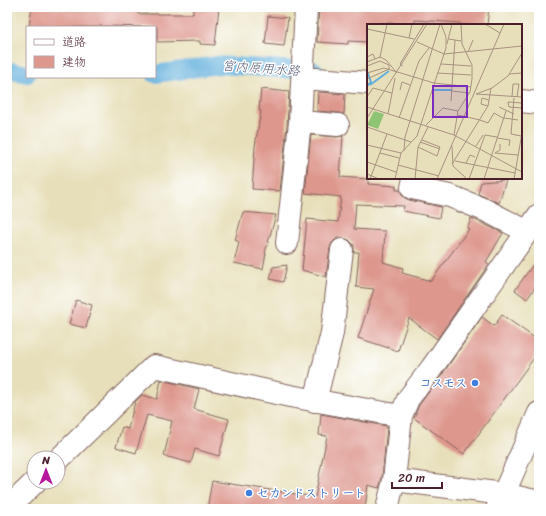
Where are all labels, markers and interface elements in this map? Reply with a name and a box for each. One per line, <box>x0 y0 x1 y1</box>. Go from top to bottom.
inset map <box>367 24 522 179</box>
legend <box>26 26 156 78</box>
text: 道路 <box>62 31 86 53</box>
text: 建物 <box>62 51 86 73</box>
water label: 宮内原用水路 <box>221 54 302 82</box>
place label: コスモス <box>419 372 467 394</box>
marker: コスモス <box>470 378 480 388</box>
north arrow <box>26 450 66 490</box>
text: N <box>41 451 50 470</box>
scale bar <box>392 464 442 490</box>
text: 20 m <box>398 467 425 489</box>
place label: セカンドストリート <box>257 482 366 504</box>
marker: セカンドストリート <box>244 488 254 498</box>

